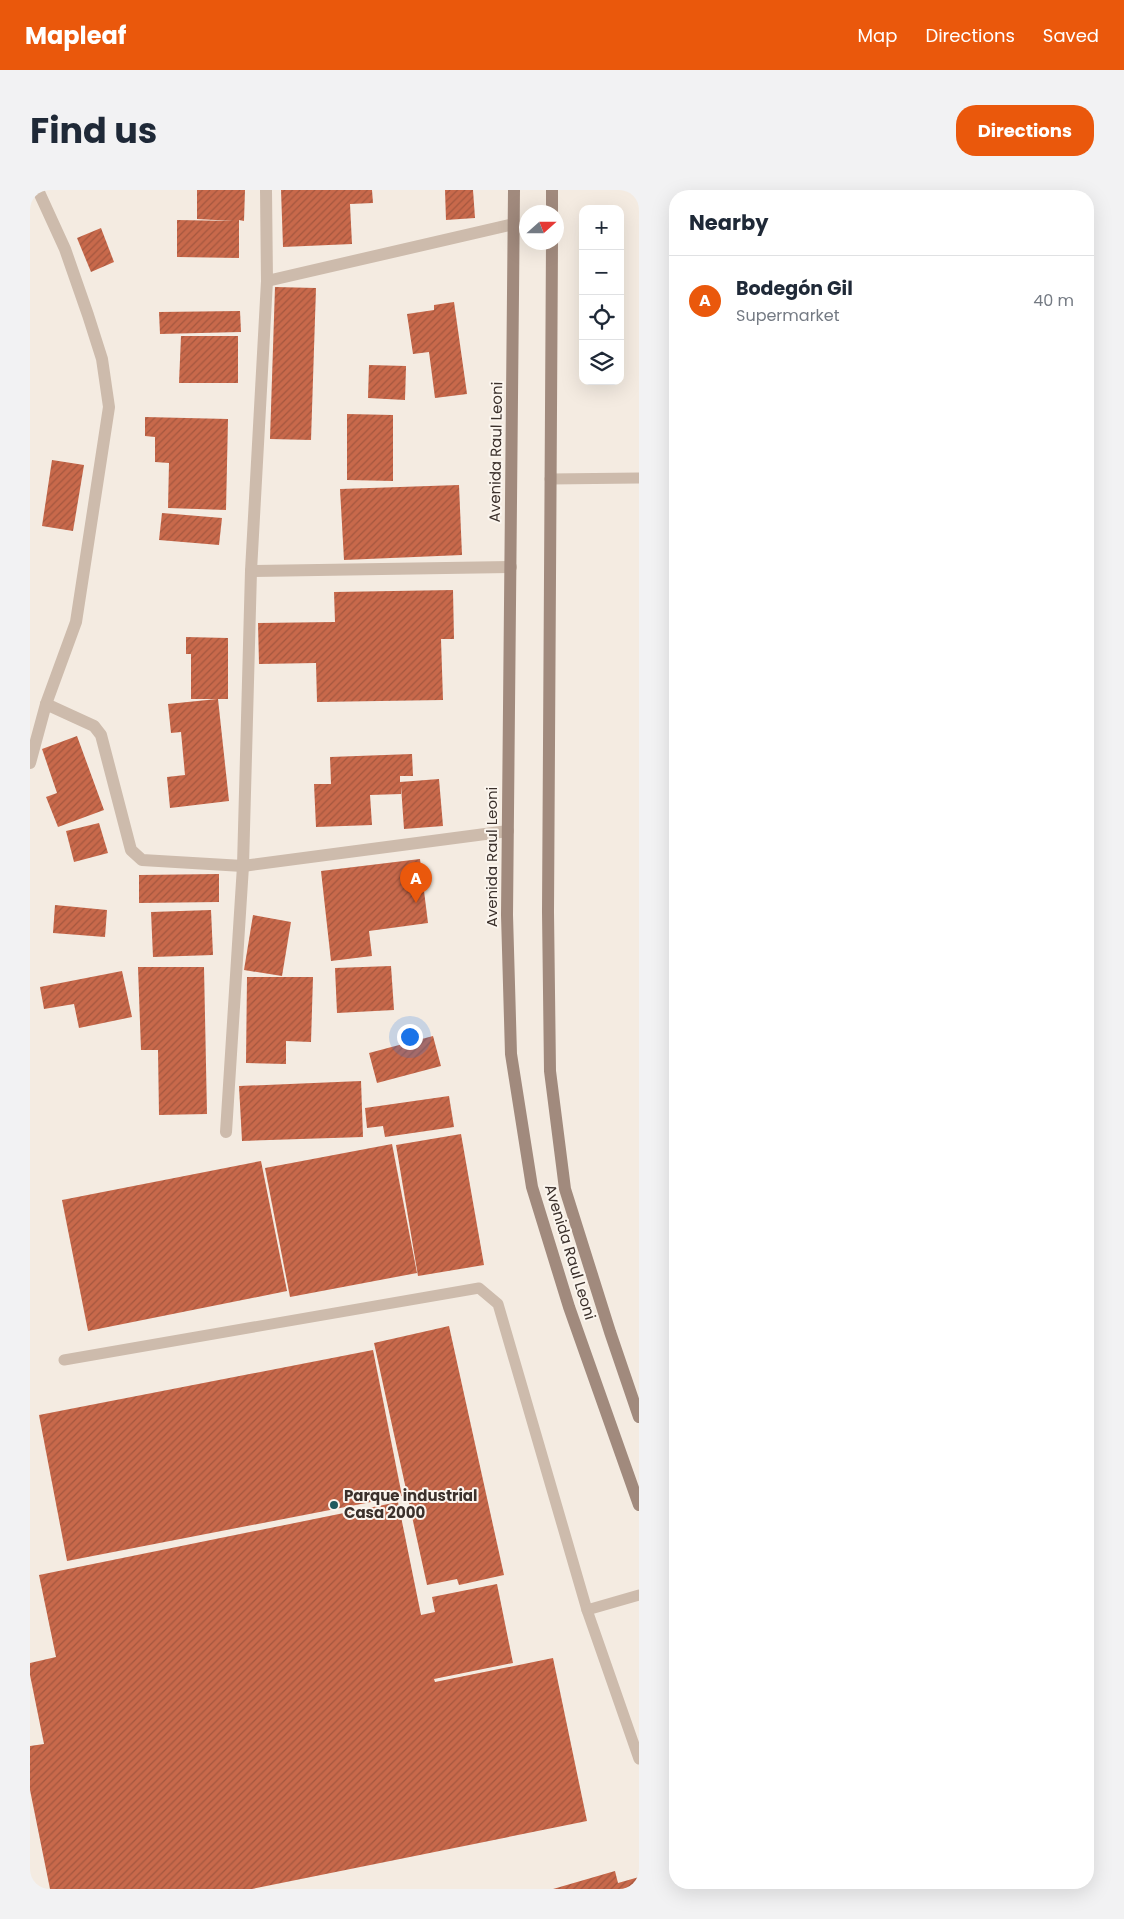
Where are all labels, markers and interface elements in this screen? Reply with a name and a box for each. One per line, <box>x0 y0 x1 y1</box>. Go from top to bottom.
text: Mapleaf <box>25 19 126 52</box>
text: Map <box>858 23 897 48</box>
text: Directions <box>925 23 1015 48</box>
text: Saved <box>1043 23 1099 48</box>
button: Directions <box>956 105 1094 156</box>
text: Find us <box>30 106 157 155</box>
north arrow <box>519 205 564 250</box>
map controls <box>579 205 624 385</box>
button: + <box>579 205 624 250</box>
text: Nearby <box>689 208 769 237</box>
button: − <box>579 250 624 295</box>
text: Bodegón Gil <box>736 275 853 302</box>
text: A <box>699 289 711 312</box>
text: 40 m <box>1033 289 1074 312</box>
button: locate <box>579 295 624 340</box>
text: Supermarket <box>736 304 840 327</box>
button: layers <box>579 340 624 385</box>
street label: Avenida Raul Leoni <box>484 381 507 522</box>
street label: Avenida Raul Leoni <box>481 787 502 927</box>
pin: A <box>400 862 432 903</box>
your location <box>397 1024 423 1050</box>
street label: Avenida Raul Leoni <box>540 1182 601 1322</box>
place label: Parque industrial Casa 2000 <box>344 1485 477 1523</box>
marker: Parque industrial Casa 2000 <box>328 1499 340 1511</box>

